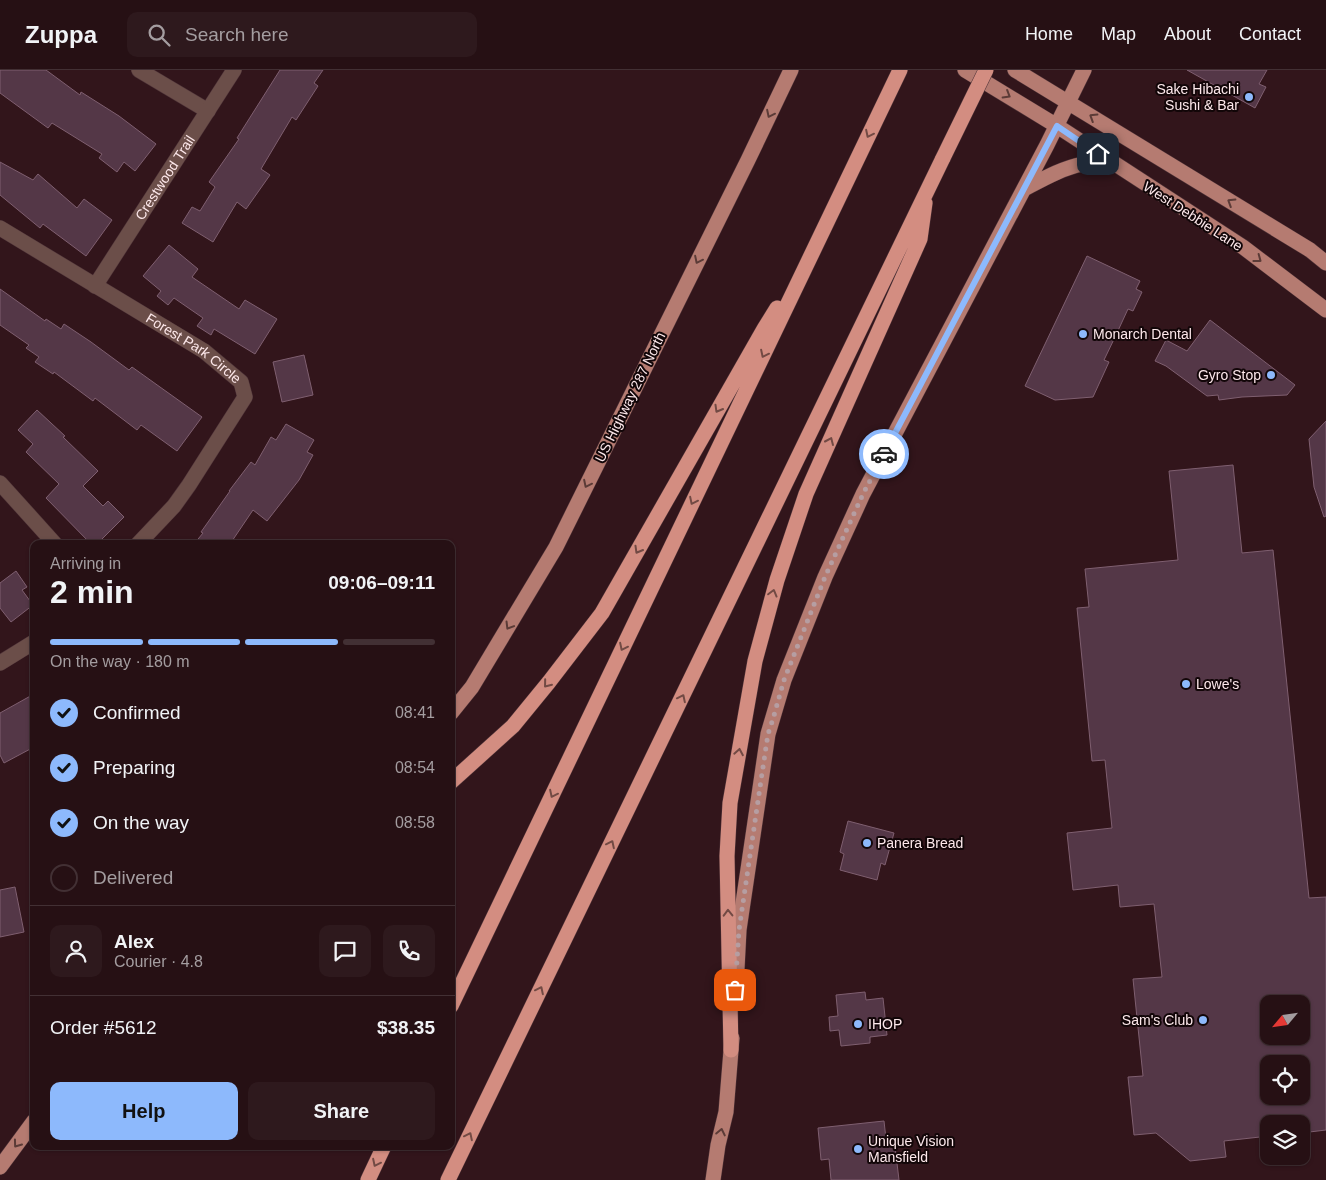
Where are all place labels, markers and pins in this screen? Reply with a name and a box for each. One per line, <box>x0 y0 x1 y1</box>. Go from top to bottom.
place label: Sake Hibachi Sushi & Bar <box>1157 81 1239 113</box>
marker: Sake Hibachi Sushi & Bar <box>1243 91 1255 103</box>
pin <box>1077 133 1119 175</box>
place label: Monarch Dental <box>1093 326 1192 342</box>
marker: Monarch Dental <box>1077 328 1089 340</box>
place label: Gyro Stop <box>1198 367 1261 383</box>
marker: Gyro Stop <box>1265 369 1277 381</box>
place label: Lowe's <box>1196 676 1239 692</box>
marker: Lowe's <box>1180 678 1192 690</box>
place label: Panera Bread <box>877 835 963 851</box>
marker: Panera Bread <box>861 837 873 849</box>
pin <box>714 969 756 1011</box>
place label: Sam's Club <box>1122 1012 1193 1028</box>
marker: Sam's Club <box>1197 1014 1209 1026</box>
place label: IHOP <box>868 1016 902 1032</box>
marker: IHOP <box>852 1018 864 1030</box>
place label: Unique Vision Mansfield <box>868 1133 954 1165</box>
marker: Unique Vision Mansfield <box>852 1143 864 1155</box>

